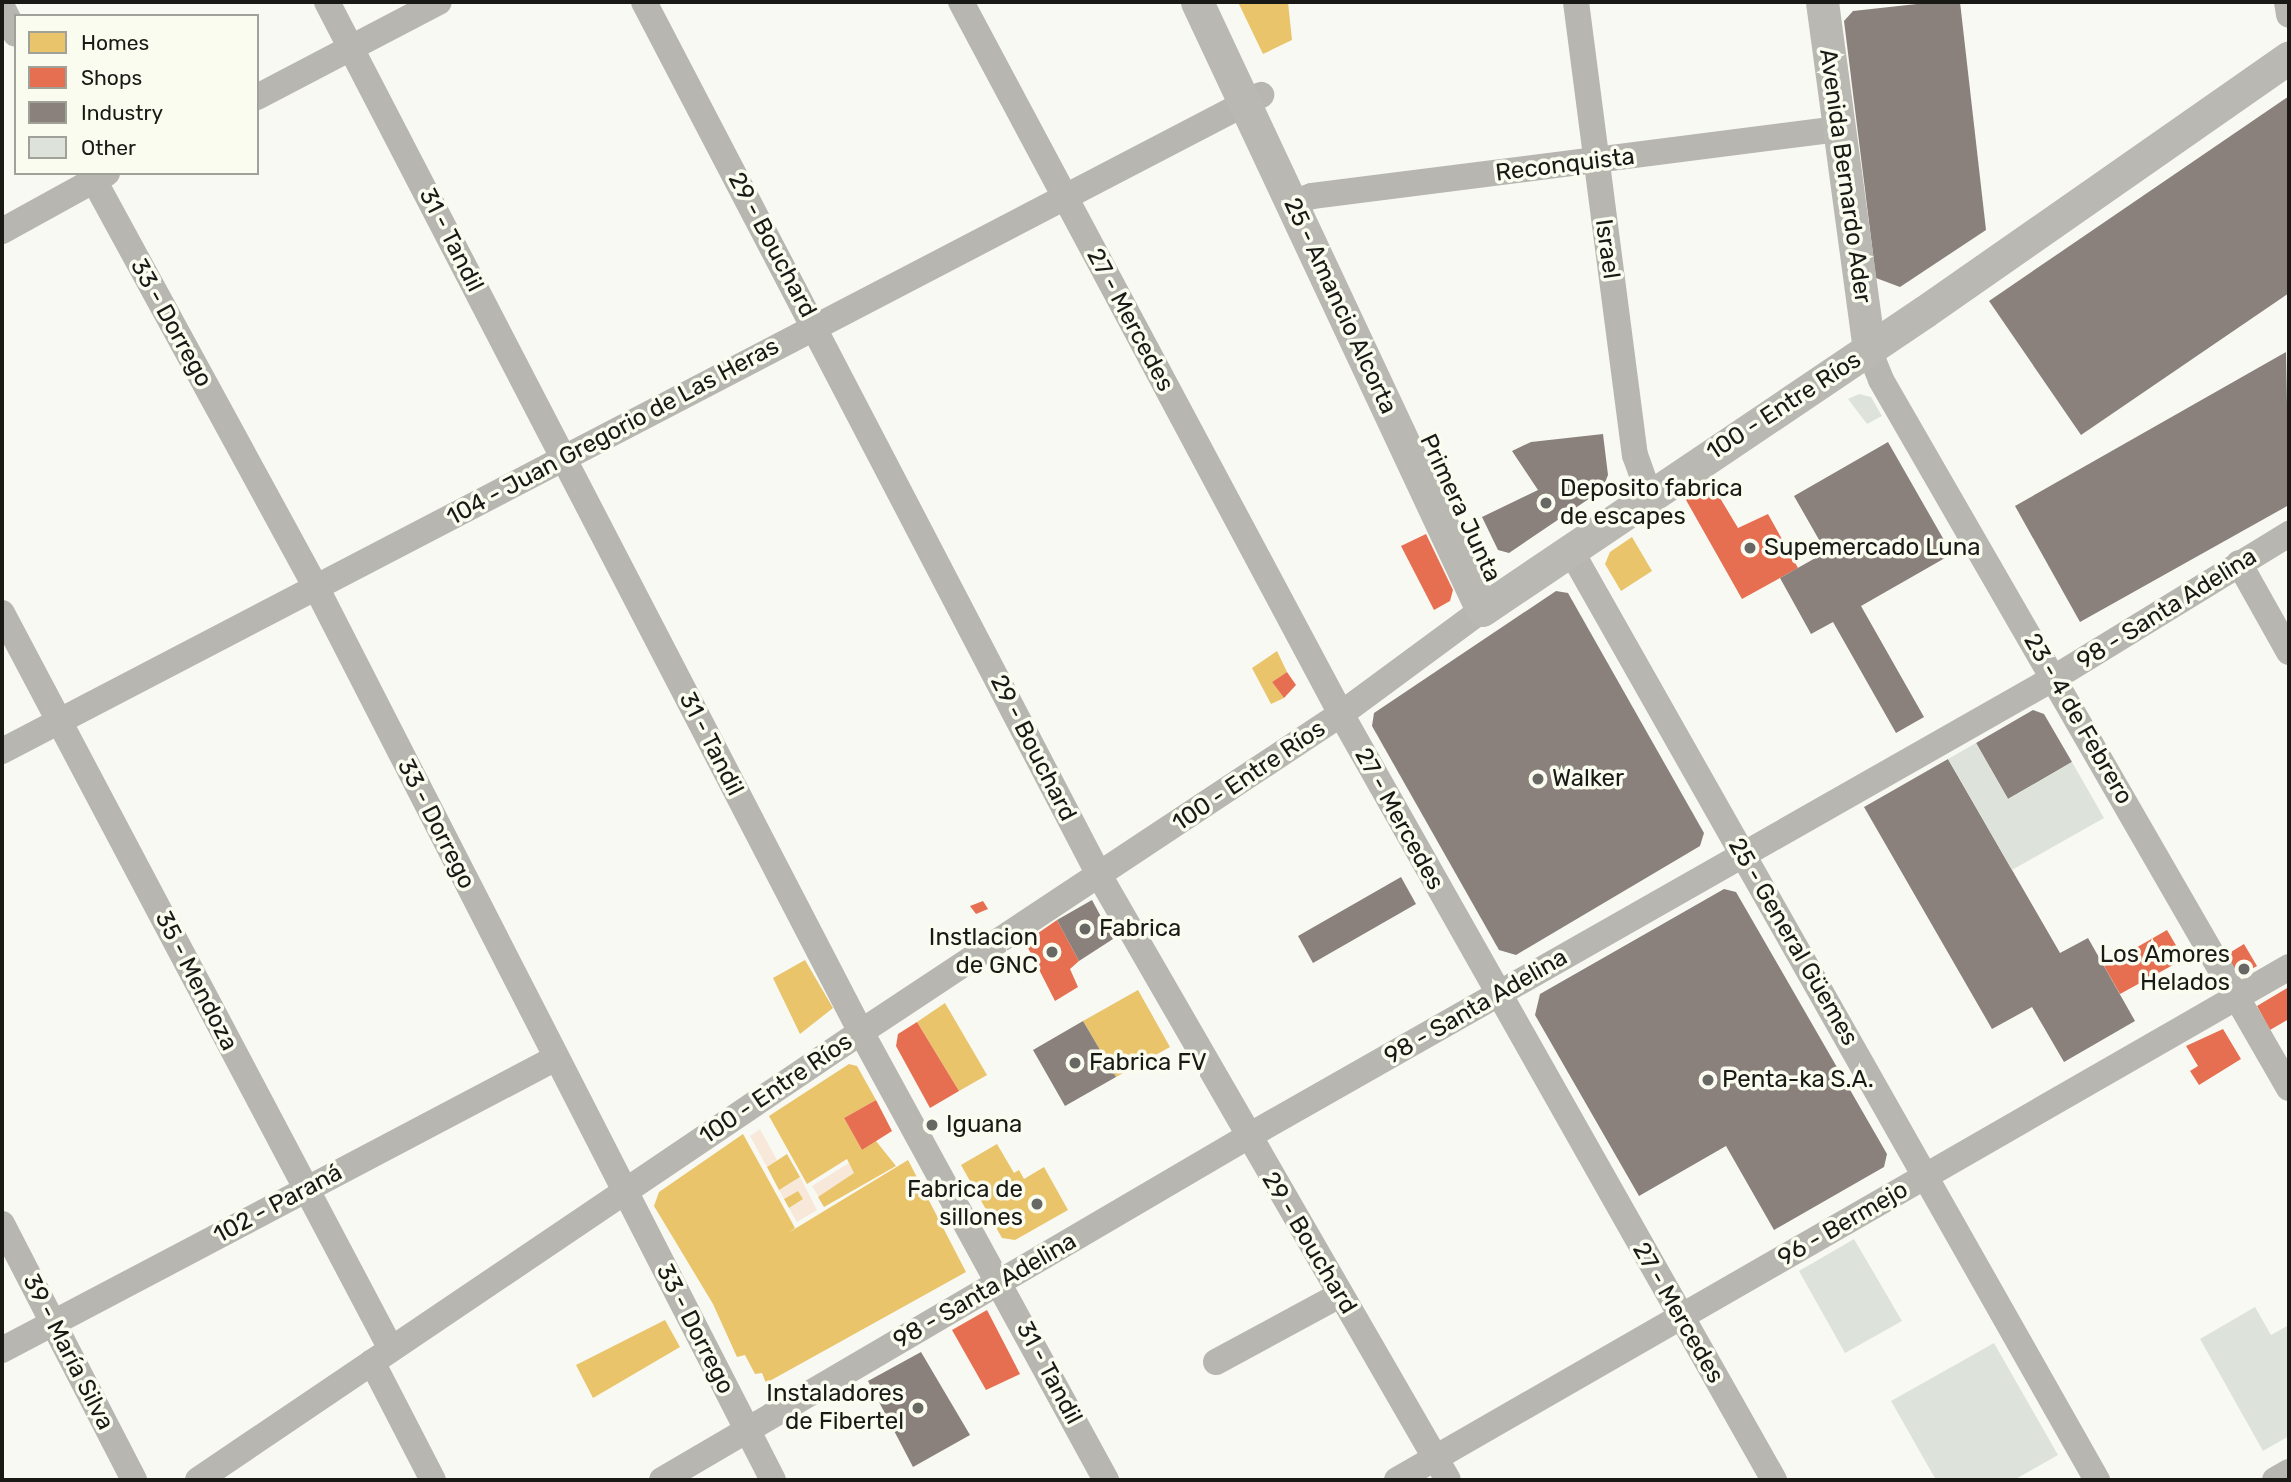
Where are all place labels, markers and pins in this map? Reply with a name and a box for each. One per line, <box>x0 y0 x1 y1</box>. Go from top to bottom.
place label: Deposito fabrica de escapes <box>1560 475 1743 531</box>
marker: Deposito fabrica de escapes <box>1538 495 1554 511</box>
place label: Supemercado Luna <box>1764 534 1981 562</box>
marker: Supemercado Luna <box>1742 540 1758 556</box>
place label: Walker <box>1552 765 1624 793</box>
marker: Walker <box>1530 771 1546 787</box>
place label: Fabrica <box>1099 915 1181 943</box>
marker: Fabrica <box>1077 921 1093 937</box>
place label: Instlacion de GNC <box>929 924 1038 980</box>
place label: Los Amores Helados <box>2099 941 2230 997</box>
marker: Instlacion de GNC <box>1044 944 1060 960</box>
marker: Los Amores Helados <box>2236 961 2252 977</box>
place label: Fabrica FV <box>1089 1049 1207 1077</box>
marker: Fabrica FV <box>1067 1055 1083 1071</box>
place label: Penta-ka S.A. <box>1722 1066 1874 1094</box>
marker: Penta-ka S.A. <box>1700 1072 1716 1088</box>
place label: Iguana <box>946 1111 1022 1139</box>
marker: Iguana <box>924 1117 940 1133</box>
place label: Fabrica de sillones <box>907 1176 1023 1232</box>
marker: Fabrica de sillones <box>1029 1196 1045 1212</box>
place label: Instaladores de Fibertel <box>766 1380 904 1436</box>
marker: Instaladores de Fibertel <box>910 1400 926 1416</box>

